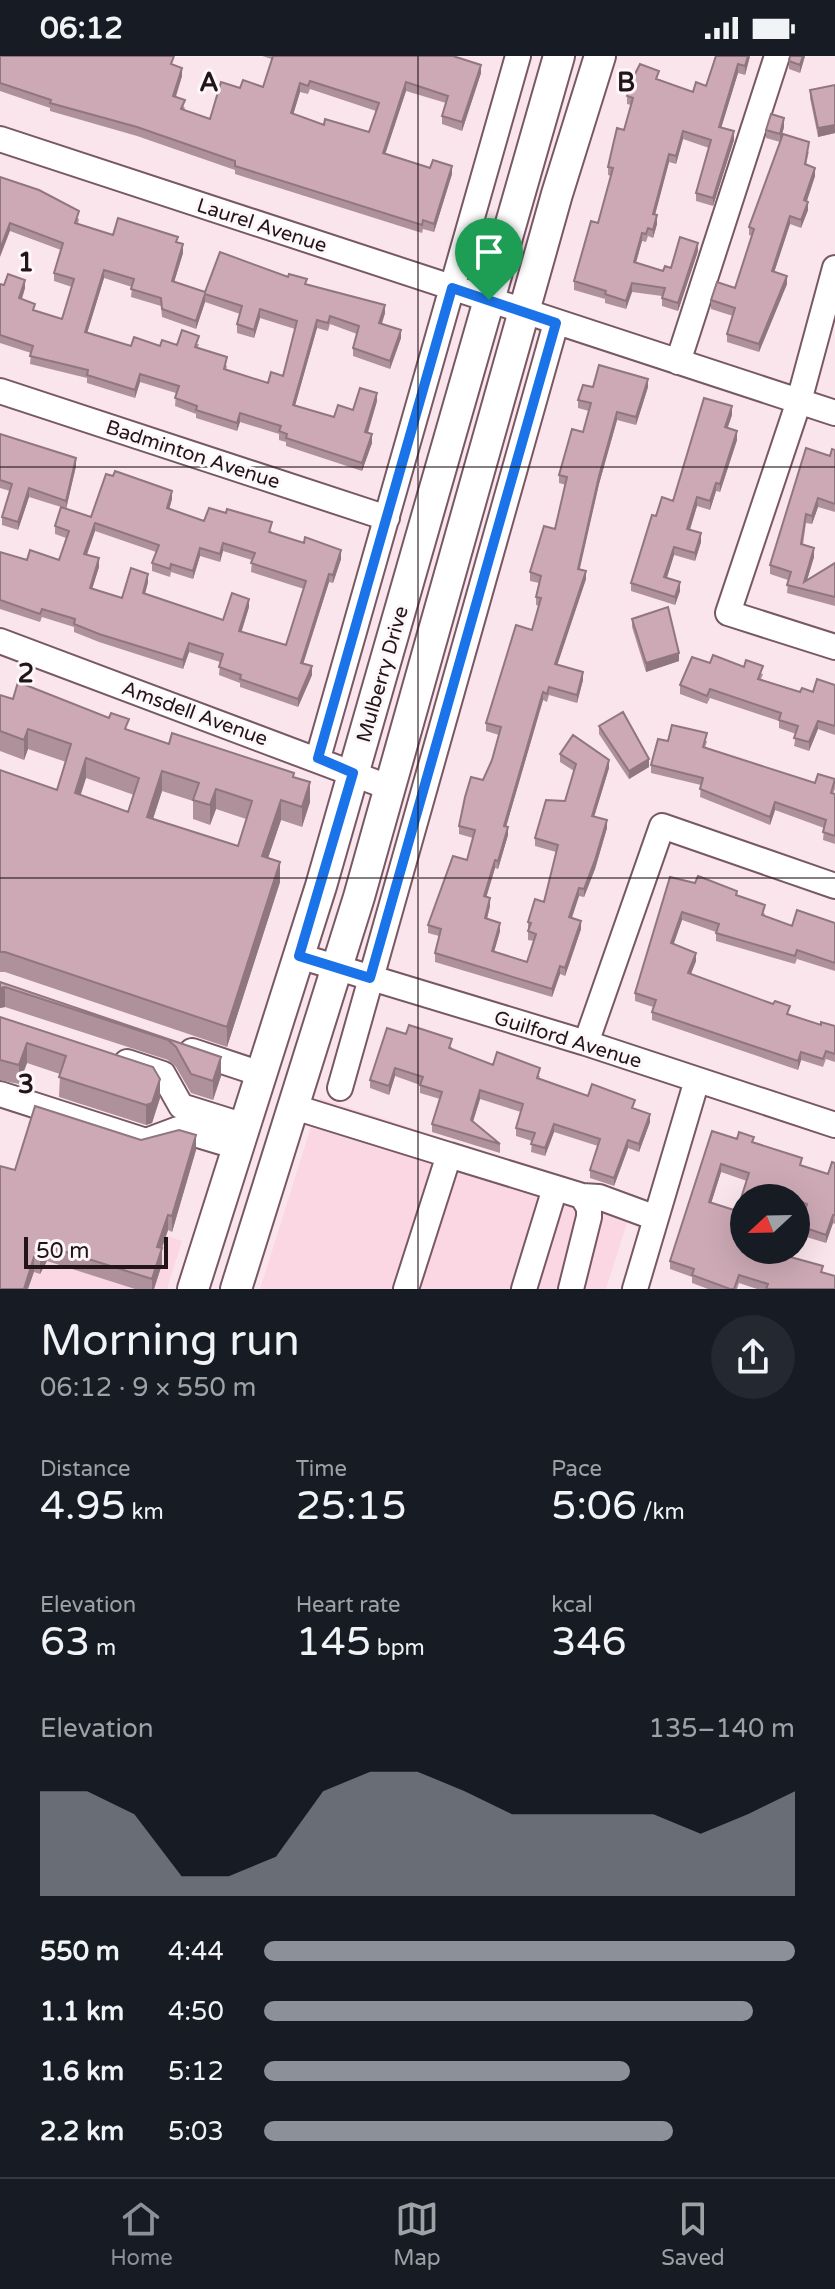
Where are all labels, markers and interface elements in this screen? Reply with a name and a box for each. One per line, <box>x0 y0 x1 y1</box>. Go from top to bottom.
text: 06:12 <box>40 10 123 47</box>
text: A <box>199 67 219 98</box>
text: B <box>617 67 635 98</box>
street label: Laurel Avenue <box>194 194 330 258</box>
pin <box>455 218 523 300</box>
icon: arrive <box>467 230 511 274</box>
text: 1 <box>18 247 34 278</box>
street label: Badminton Avenue <box>103 415 283 494</box>
street label: Mulberry Drive <box>352 603 414 745</box>
text: 2 <box>18 658 34 689</box>
street label: Amsdell Avenue <box>118 676 271 751</box>
street label: Guilford Avenue <box>491 1006 645 1074</box>
text: 3 <box>18 1069 34 1100</box>
north arrow <box>730 1184 810 1264</box>
map controls <box>730 1184 810 1264</box>
scale bar <box>24 1233 168 1269</box>
text: 50 m <box>36 1238 90 1264</box>
text: Morning run <box>40 1315 300 1368</box>
button: share <box>711 1315 795 1399</box>
text: 06:12 · 9 × 550 m <box>40 1372 256 1403</box>
text: Distance <box>40 1456 131 1482</box>
text: Time <box>296 1456 347 1482</box>
text: Pace <box>551 1456 602 1482</box>
text: 4.95 <box>40 1482 126 1530</box>
text: 25:15 <box>296 1482 407 1530</box>
text: 5:06 <box>551 1482 637 1530</box>
text: km <box>126 1499 164 1525</box>
text: /km <box>637 1499 685 1525</box>
text: Elevation <box>40 1592 136 1618</box>
text: Heart rate <box>296 1592 401 1618</box>
text: kcal <box>551 1592 593 1618</box>
text: 63 <box>40 1618 90 1666</box>
text: 145 <box>296 1618 371 1666</box>
text: 346 <box>551 1618 627 1666</box>
text: m <box>90 1635 116 1661</box>
text: bpm <box>371 1635 425 1661</box>
text: Elevation <box>40 1713 154 1744</box>
text: 135–140 m <box>649 1713 795 1744</box>
text: 550 m <box>40 1936 120 1967</box>
text: 4:44 <box>168 1936 224 1967</box>
text: 1.1 km <box>40 1996 124 2027</box>
text: 4:50 <box>168 1996 224 2027</box>
text: 1.6 km <box>40 2056 124 2087</box>
text: 5:12 <box>168 2056 224 2087</box>
text: 2.2 km <box>40 2116 124 2147</box>
text: 5:03 <box>168 2116 224 2147</box>
tab: Home <box>110 2197 173 2271</box>
tab: Map <box>393 2197 441 2271</box>
tab: Saved <box>661 2197 725 2271</box>

